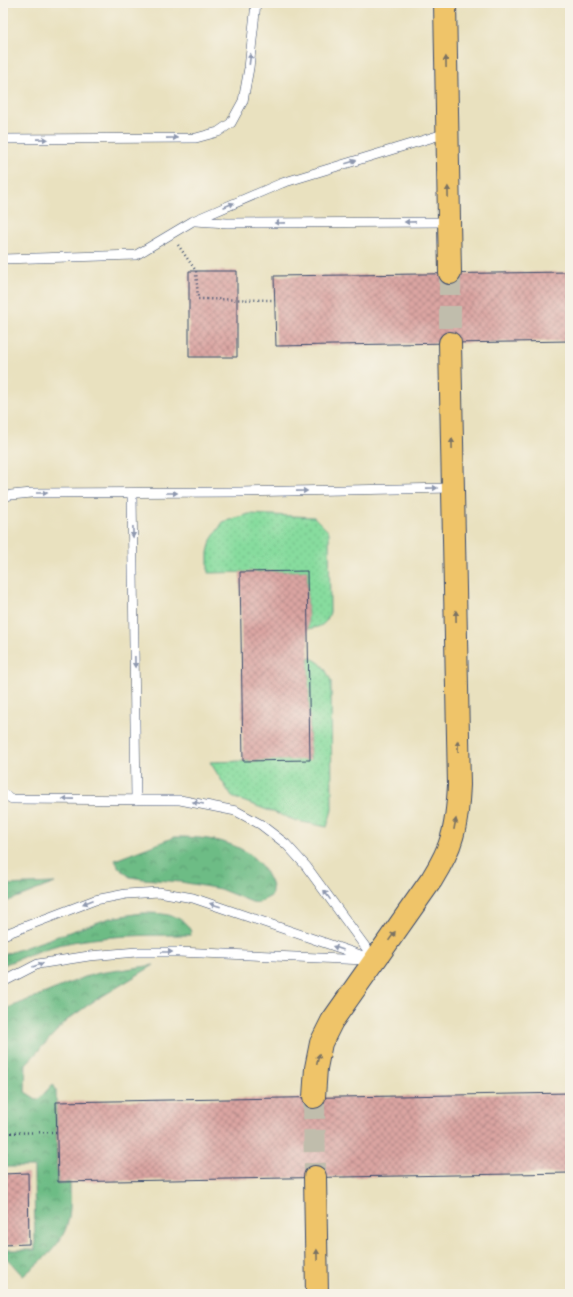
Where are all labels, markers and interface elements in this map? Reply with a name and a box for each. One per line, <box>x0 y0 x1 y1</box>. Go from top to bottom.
one-way arrow <box>246 53 253 65</box>
one-way arrow <box>443 55 449 68</box>
one-way arrow <box>166 135 179 141</box>
one-way arrow <box>36 136 49 142</box>
one-way arrow <box>346 159 358 165</box>
one-way arrow <box>445 186 452 198</box>
one-way arrow <box>223 202 234 208</box>
one-way arrow <box>403 219 416 225</box>
one-way arrow <box>273 220 286 226</box>
one-way arrow <box>449 437 455 450</box>
one-way arrow <box>426 485 439 491</box>
one-way arrow <box>296 488 309 494</box>
one-way arrow <box>166 489 178 496</box>
one-way arrow <box>36 490 49 496</box>
one-way arrow <box>130 526 136 539</box>
one-way arrow <box>452 610 459 622</box>
one-way arrow <box>131 656 138 668</box>
one-way arrow <box>455 739 461 752</box>
one-way arrow <box>61 796 74 802</box>
one-way arrow <box>192 800 204 806</box>
one-way arrow <box>452 818 458 830</box>
one-way arrow <box>323 890 331 900</box>
one-way arrow <box>82 900 94 906</box>
one-way arrow <box>209 902 221 908</box>
one-way arrow <box>388 931 396 942</box>
one-way arrow <box>332 944 344 950</box>
one-way arrow <box>161 949 174 955</box>
one-way arrow <box>32 962 44 968</box>
one-way arrow <box>315 1052 321 1065</box>
one-way arrow <box>313 1249 320 1261</box>

